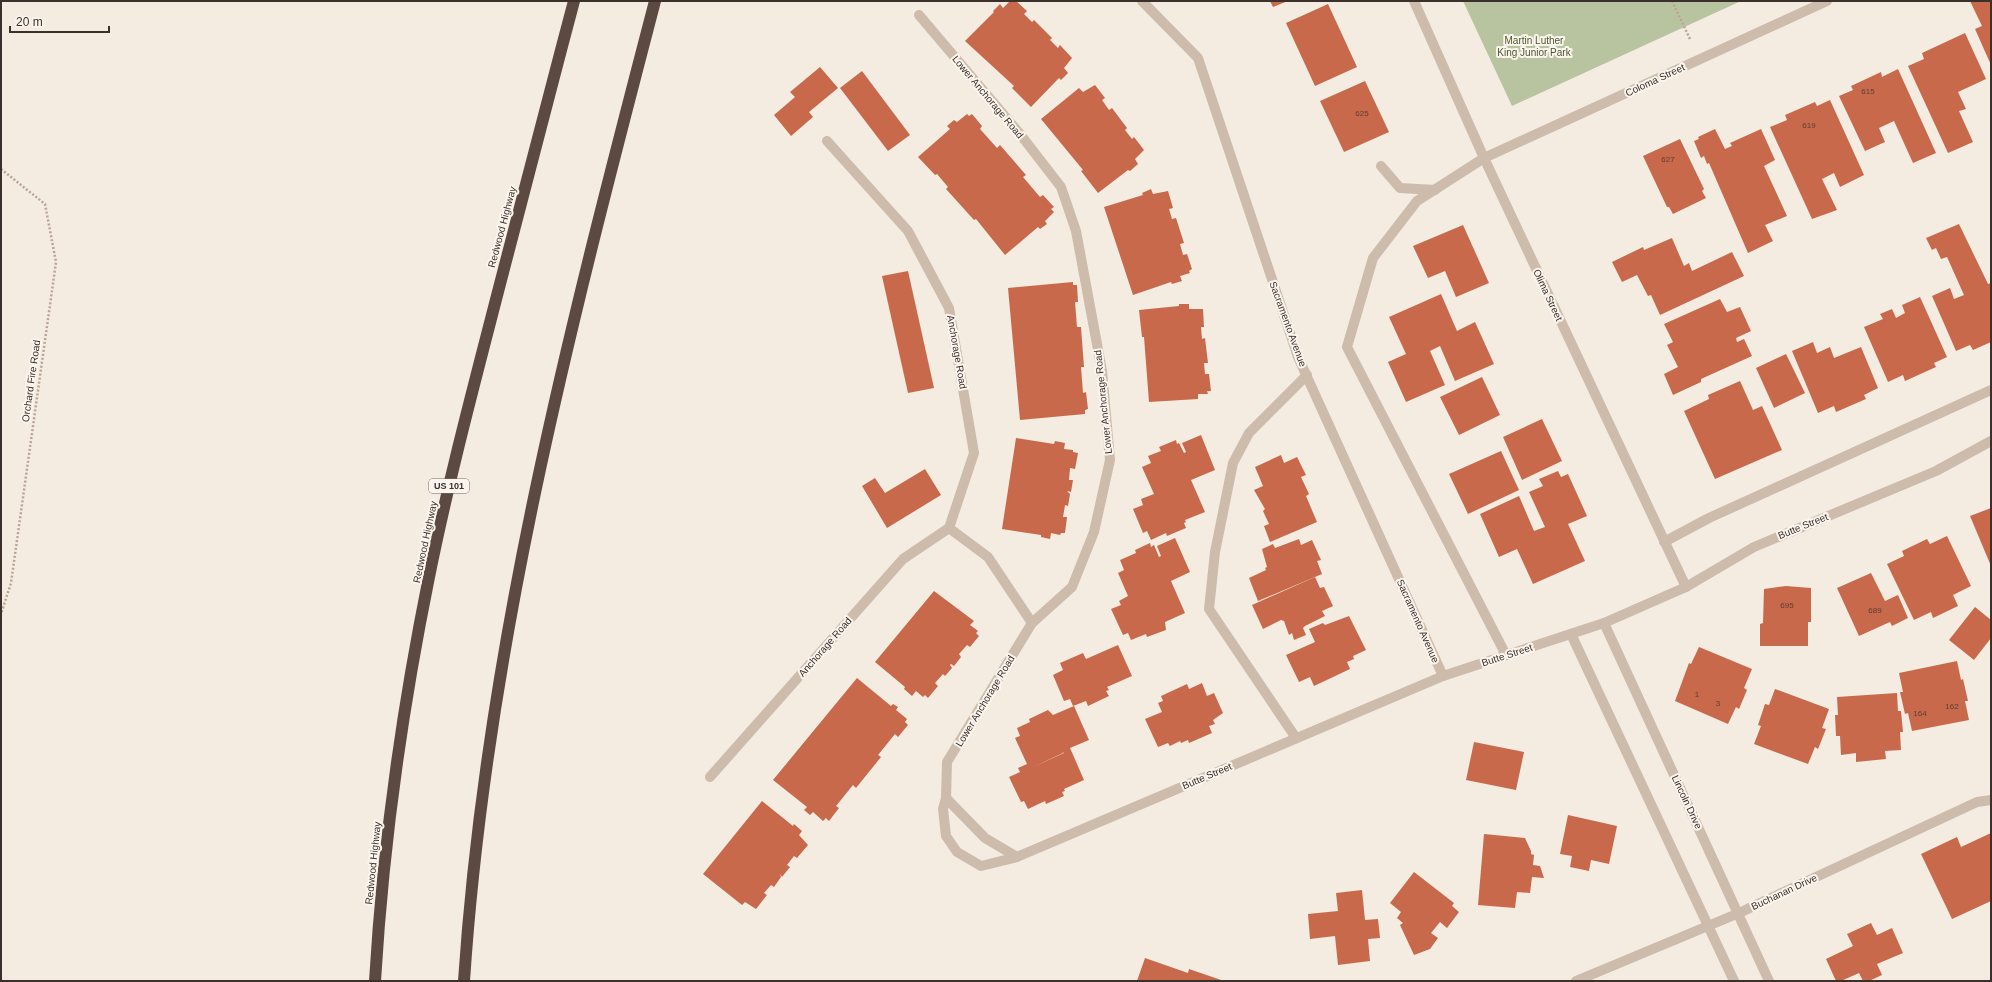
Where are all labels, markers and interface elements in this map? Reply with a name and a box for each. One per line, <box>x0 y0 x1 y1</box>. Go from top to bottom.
scale bar <box>10 8 109 34</box>
text: 20 m <box>16 15 43 29</box>
park label: Martin Luther King Junior Park <box>1497 35 1572 58</box>
street label: Lower Anchorage Road <box>950 53 1026 141</box>
street label: Coloma Street <box>1624 61 1686 98</box>
house number: 615 <box>1861 87 1875 96</box>
house number: 625 <box>1355 109 1369 118</box>
house number: 619 <box>1802 121 1816 130</box>
house number: 627 <box>1661 155 1675 164</box>
street label: Redwood Highway <box>486 185 518 269</box>
street label: Olima Street <box>1531 267 1565 323</box>
street label: Sacramento Avenue <box>1267 280 1309 369</box>
street label: Anchorage Road <box>945 314 969 390</box>
street label: Orchard Fire Road <box>20 339 42 423</box>
street label: Lower Anchorage Road <box>1092 349 1114 455</box>
road number: US 101 <box>429 479 469 493</box>
street label: Redwood Highway <box>411 500 439 584</box>
street label: Butte Street <box>1776 511 1830 541</box>
street label: Sacramento Avenue <box>1395 578 1441 665</box>
house number: 695 <box>1780 601 1794 610</box>
house number: 689 <box>1868 606 1882 615</box>
street label: Anchorage Road <box>796 615 854 679</box>
street label: Butte Street <box>1480 642 1534 668</box>
street label: Lower Anchorage Road <box>953 653 1017 749</box>
house number: 1 <box>1695 690 1700 699</box>
house number: 3 <box>1716 699 1721 708</box>
house number: 162 <box>1945 702 1959 711</box>
house number: 164 <box>1913 709 1927 718</box>
street label: Butte Street <box>1181 761 1234 791</box>
street label: Lincoln Drive <box>1670 773 1704 831</box>
street label: Redwood Highway <box>363 821 383 905</box>
street label: Buchanan Drive <box>1749 872 1819 912</box>

